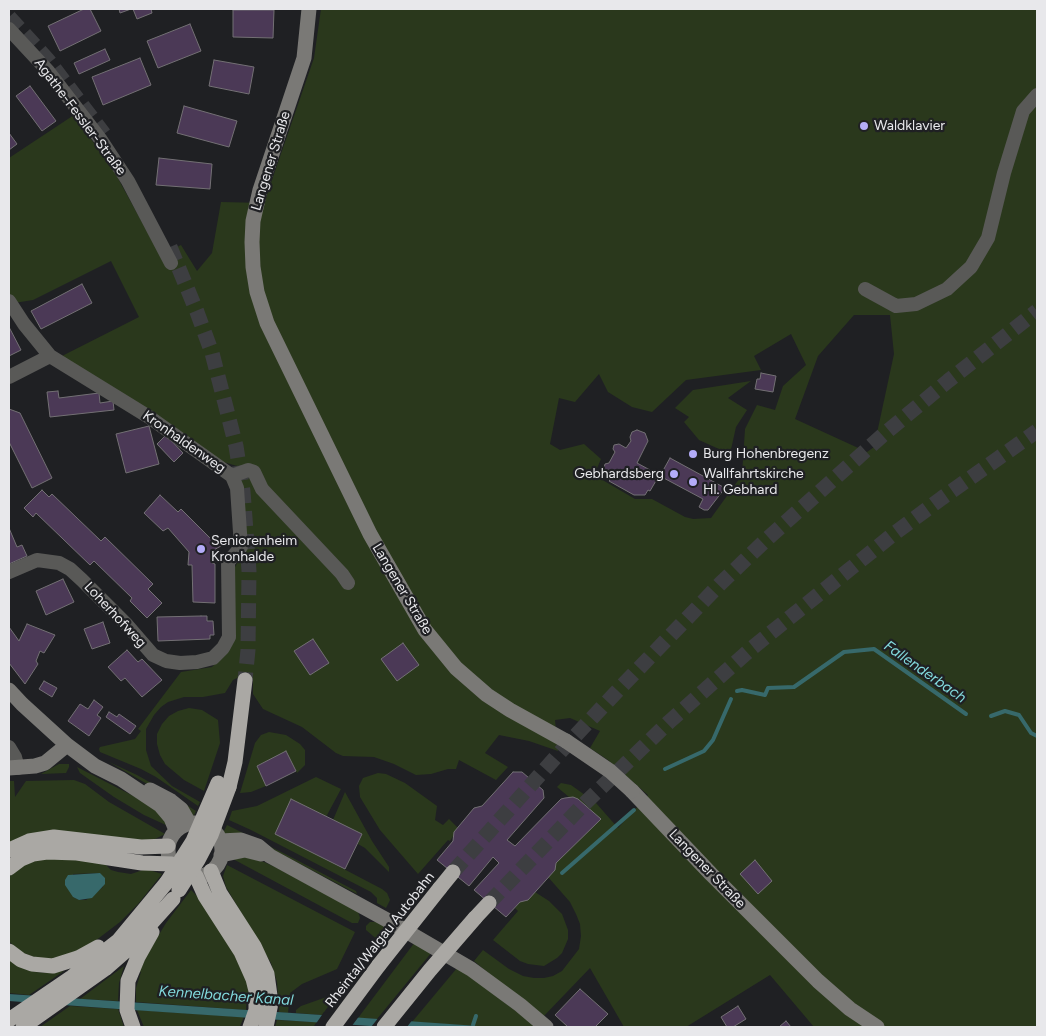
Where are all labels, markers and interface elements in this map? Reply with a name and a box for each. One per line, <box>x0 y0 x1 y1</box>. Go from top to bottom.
street label: Agathe-Fessler-Straße <box>31 55 129 179</box>
street label: Langener Straße <box>248 109 294 213</box>
place label: Waldklavier <box>874 118 945 134</box>
marker: Waldklavier <box>858 120 870 132</box>
street label: Kronhaldenweg <box>139 407 229 477</box>
place label: Burg Hohenbregenz <box>703 446 829 462</box>
marker: Burg Hohenbregenz <box>687 448 699 460</box>
place label: Gebhardsberg <box>574 466 664 482</box>
place label: Wallfahrtskirche Hl. Gebhard <box>703 466 804 498</box>
marker: Gebhardsberg <box>668 468 680 480</box>
marker: Wallfahrtskirche Hl. Gebhard <box>687 476 699 488</box>
place label: Seniorenheim Kronhalde <box>211 533 297 566</box>
street label: Langener Straße <box>368 541 436 637</box>
marker: Seniorenheim Kronhalde <box>195 543 207 555</box>
street label: Loherhofweg <box>80 579 150 651</box>
water label: Fallenderbach <box>880 637 970 707</box>
street label: Langener Straße <box>665 826 749 912</box>
street label: Rheintal/Walgau Autobahn <box>322 869 438 1011</box>
water label: Kennelbacher Kanal <box>158 982 294 1010</box>

